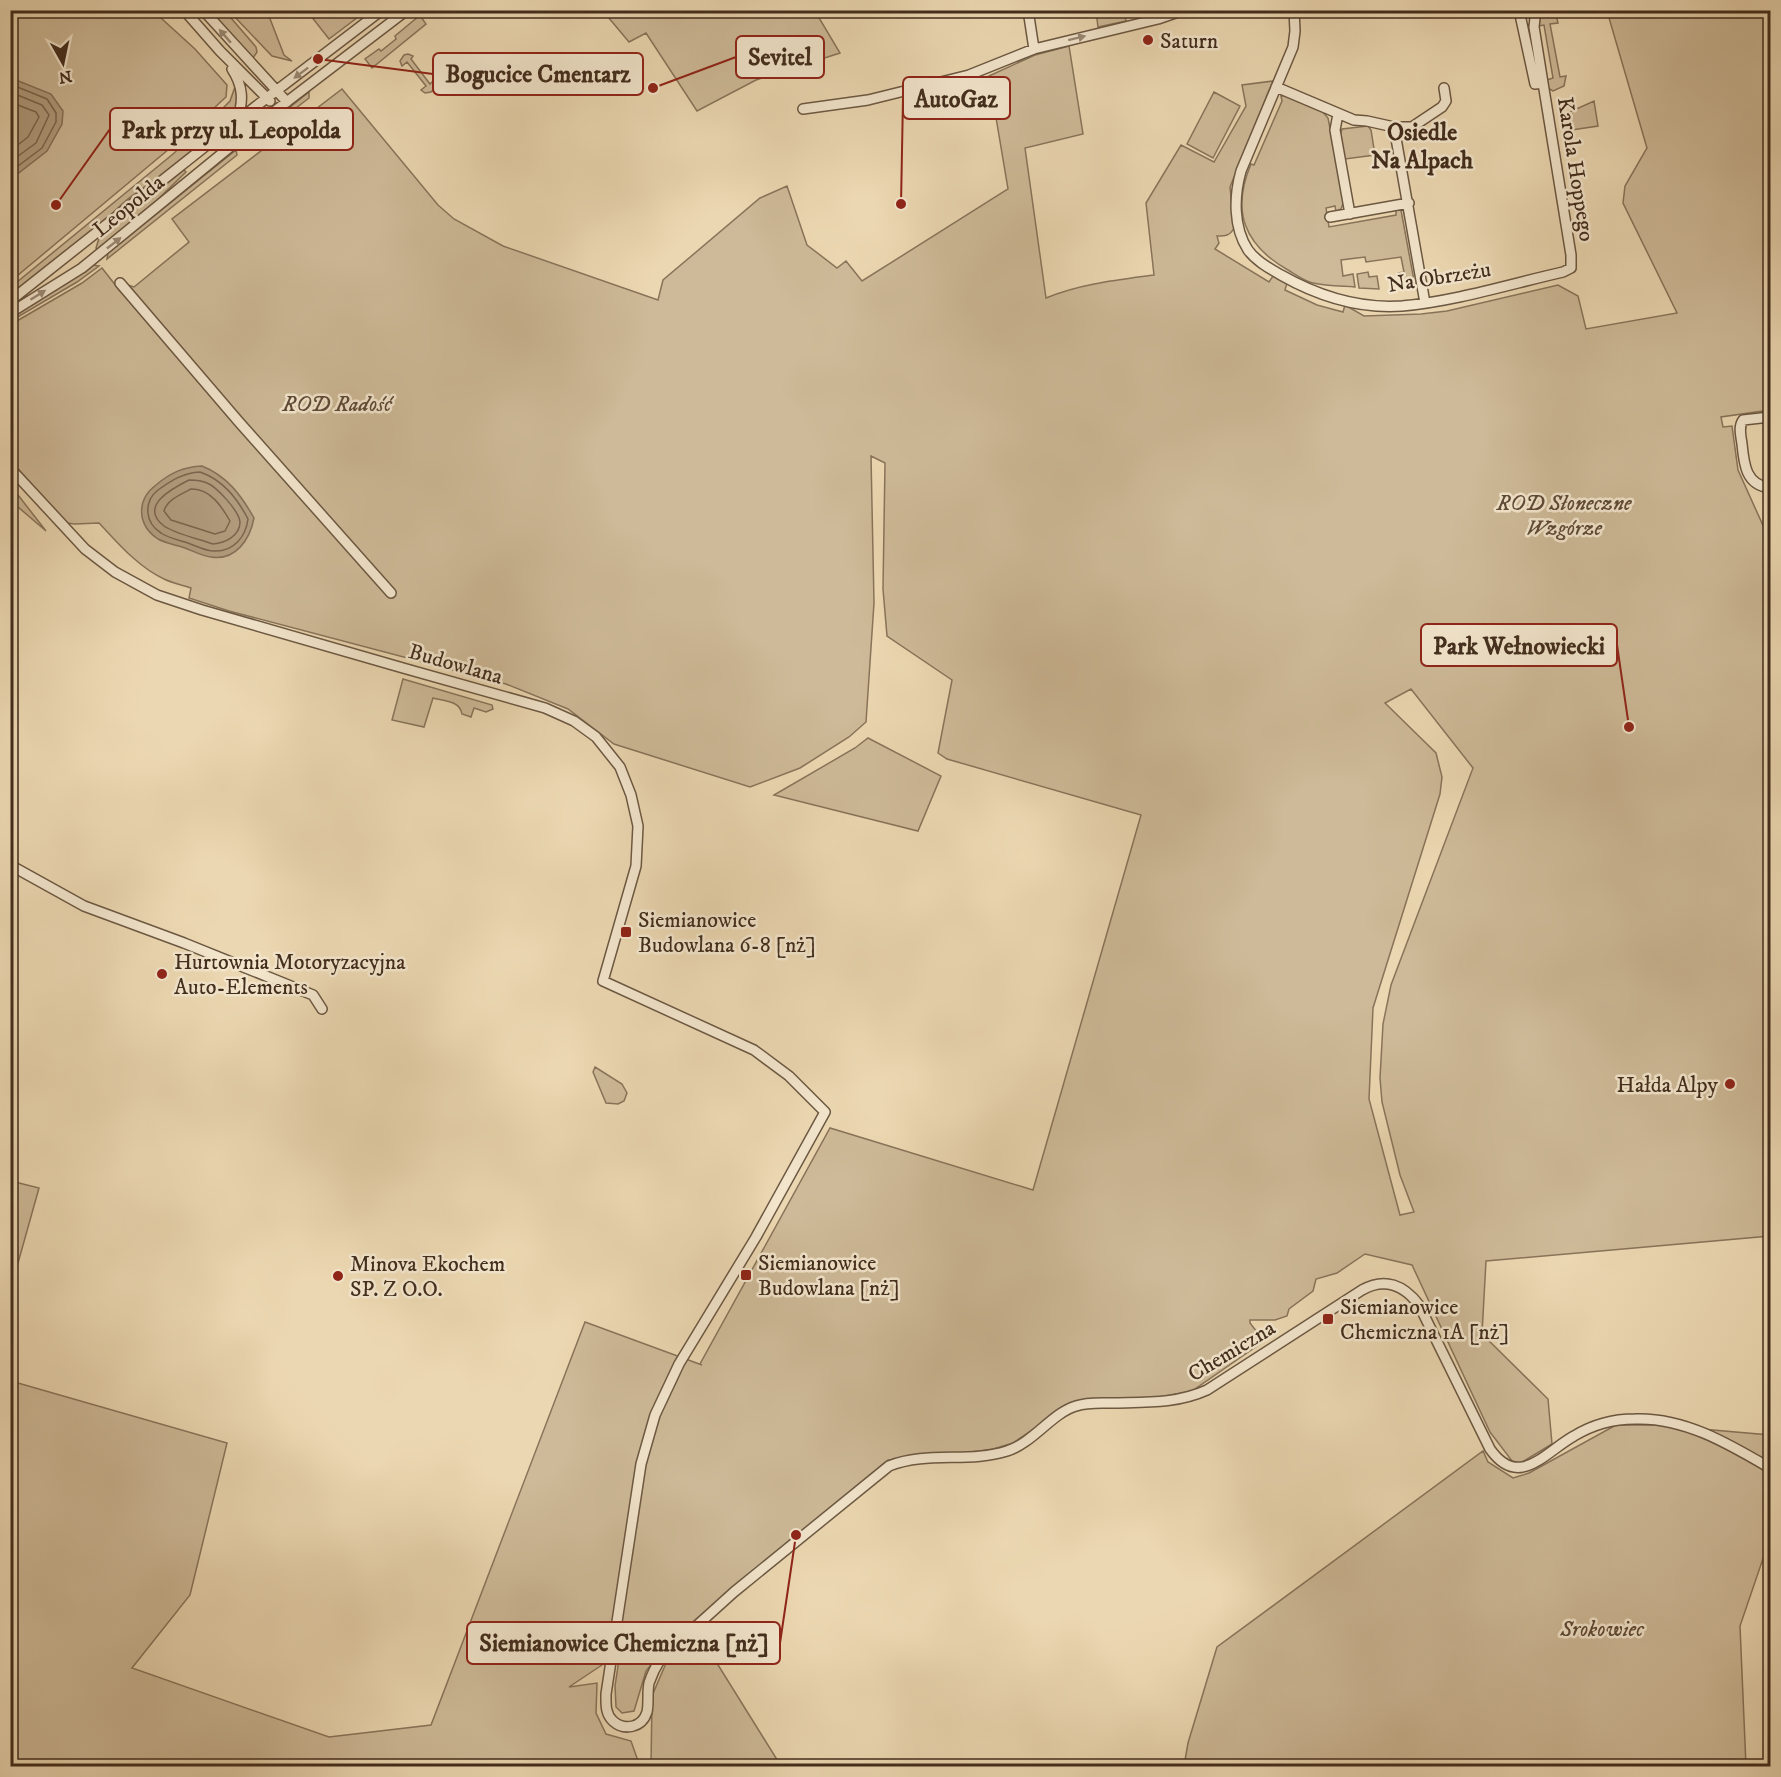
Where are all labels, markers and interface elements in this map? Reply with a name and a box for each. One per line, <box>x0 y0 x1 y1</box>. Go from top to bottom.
one-way arrow <box>218 28 232 43</box>
place label: Saturn <box>1160 28 1219 55</box>
north arrow <box>33 33 93 93</box>
one-way arrow <box>1067 33 1086 43</box>
marker: Saturn <box>1141 33 1155 47</box>
callout: Sevitel <box>736 36 824 78</box>
text: Sevitel <box>748 43 813 73</box>
callout: Bogucice Cmentarz <box>433 53 643 95</box>
text: Bogucice Cmentarz <box>445 60 631 90</box>
text: N <box>57 66 73 88</box>
one-way arrow <box>294 66 309 78</box>
callout: AutoGaz <box>903 77 1010 119</box>
text: AutoGaz <box>913 85 998 115</box>
street label: Karola Hoppego <box>1551 95 1600 243</box>
callout: Park przy ul. Leopolda <box>110 108 353 150</box>
text: Park przy ul. Leopolda <box>121 116 341 146</box>
district label: Osiedle Na Alpach <box>1371 118 1473 176</box>
street label: Leopolda <box>88 169 171 243</box>
one-way arrow <box>106 237 121 249</box>
street label: Na Obrzeżu <box>1386 256 1493 299</box>
one-way arrow <box>30 289 47 300</box>
park label: ROD Radość <box>281 391 395 418</box>
park label: ROD Słoneczne Wzgórze <box>1495 490 1632 542</box>
callout: Park Wełnowiecki <box>1421 624 1617 666</box>
text: Park Wełnowiecki <box>1433 632 1605 662</box>
street label: Budowlana <box>405 638 506 691</box>
place label: Siemianowice Budowlana 6-8 [nż] <box>638 907 816 959</box>
marker: Siemianowice Budowlana 6-8 [nż] <box>619 925 633 939</box>
place label: Hurtownia Motoryzacyjna Auto-Elements <box>174 949 406 1001</box>
marker: Hurtownia Motoryzacyjna Auto-Elements <box>155 967 169 981</box>
place label: Hałda Alpy <box>1616 1072 1719 1099</box>
marker: Hałda Alpy <box>1723 1077 1737 1091</box>
place label: Siemianowice Budowlana [nż] <box>758 1250 900 1302</box>
place label: Minova Ekochem SP. Z O.O. <box>350 1251 505 1303</box>
marker: Siemianowice Budowlana [nż] <box>739 1268 753 1282</box>
marker: Minova Ekochem SP. Z O.O. <box>331 1269 345 1283</box>
place label: Siemianowice Chemiczna 1A [nż] <box>1340 1294 1509 1346</box>
marker: Siemianowice Chemiczna 1A [nż] <box>1321 1312 1335 1326</box>
street label: Chemiczna <box>1183 1314 1281 1388</box>
park label: Srokowiec <box>1559 1616 1645 1643</box>
callout: Siemianowice Chemiczna [nż] <box>467 1622 780 1664</box>
text: Siemianowice Chemiczna [nż] <box>479 1629 769 1659</box>

